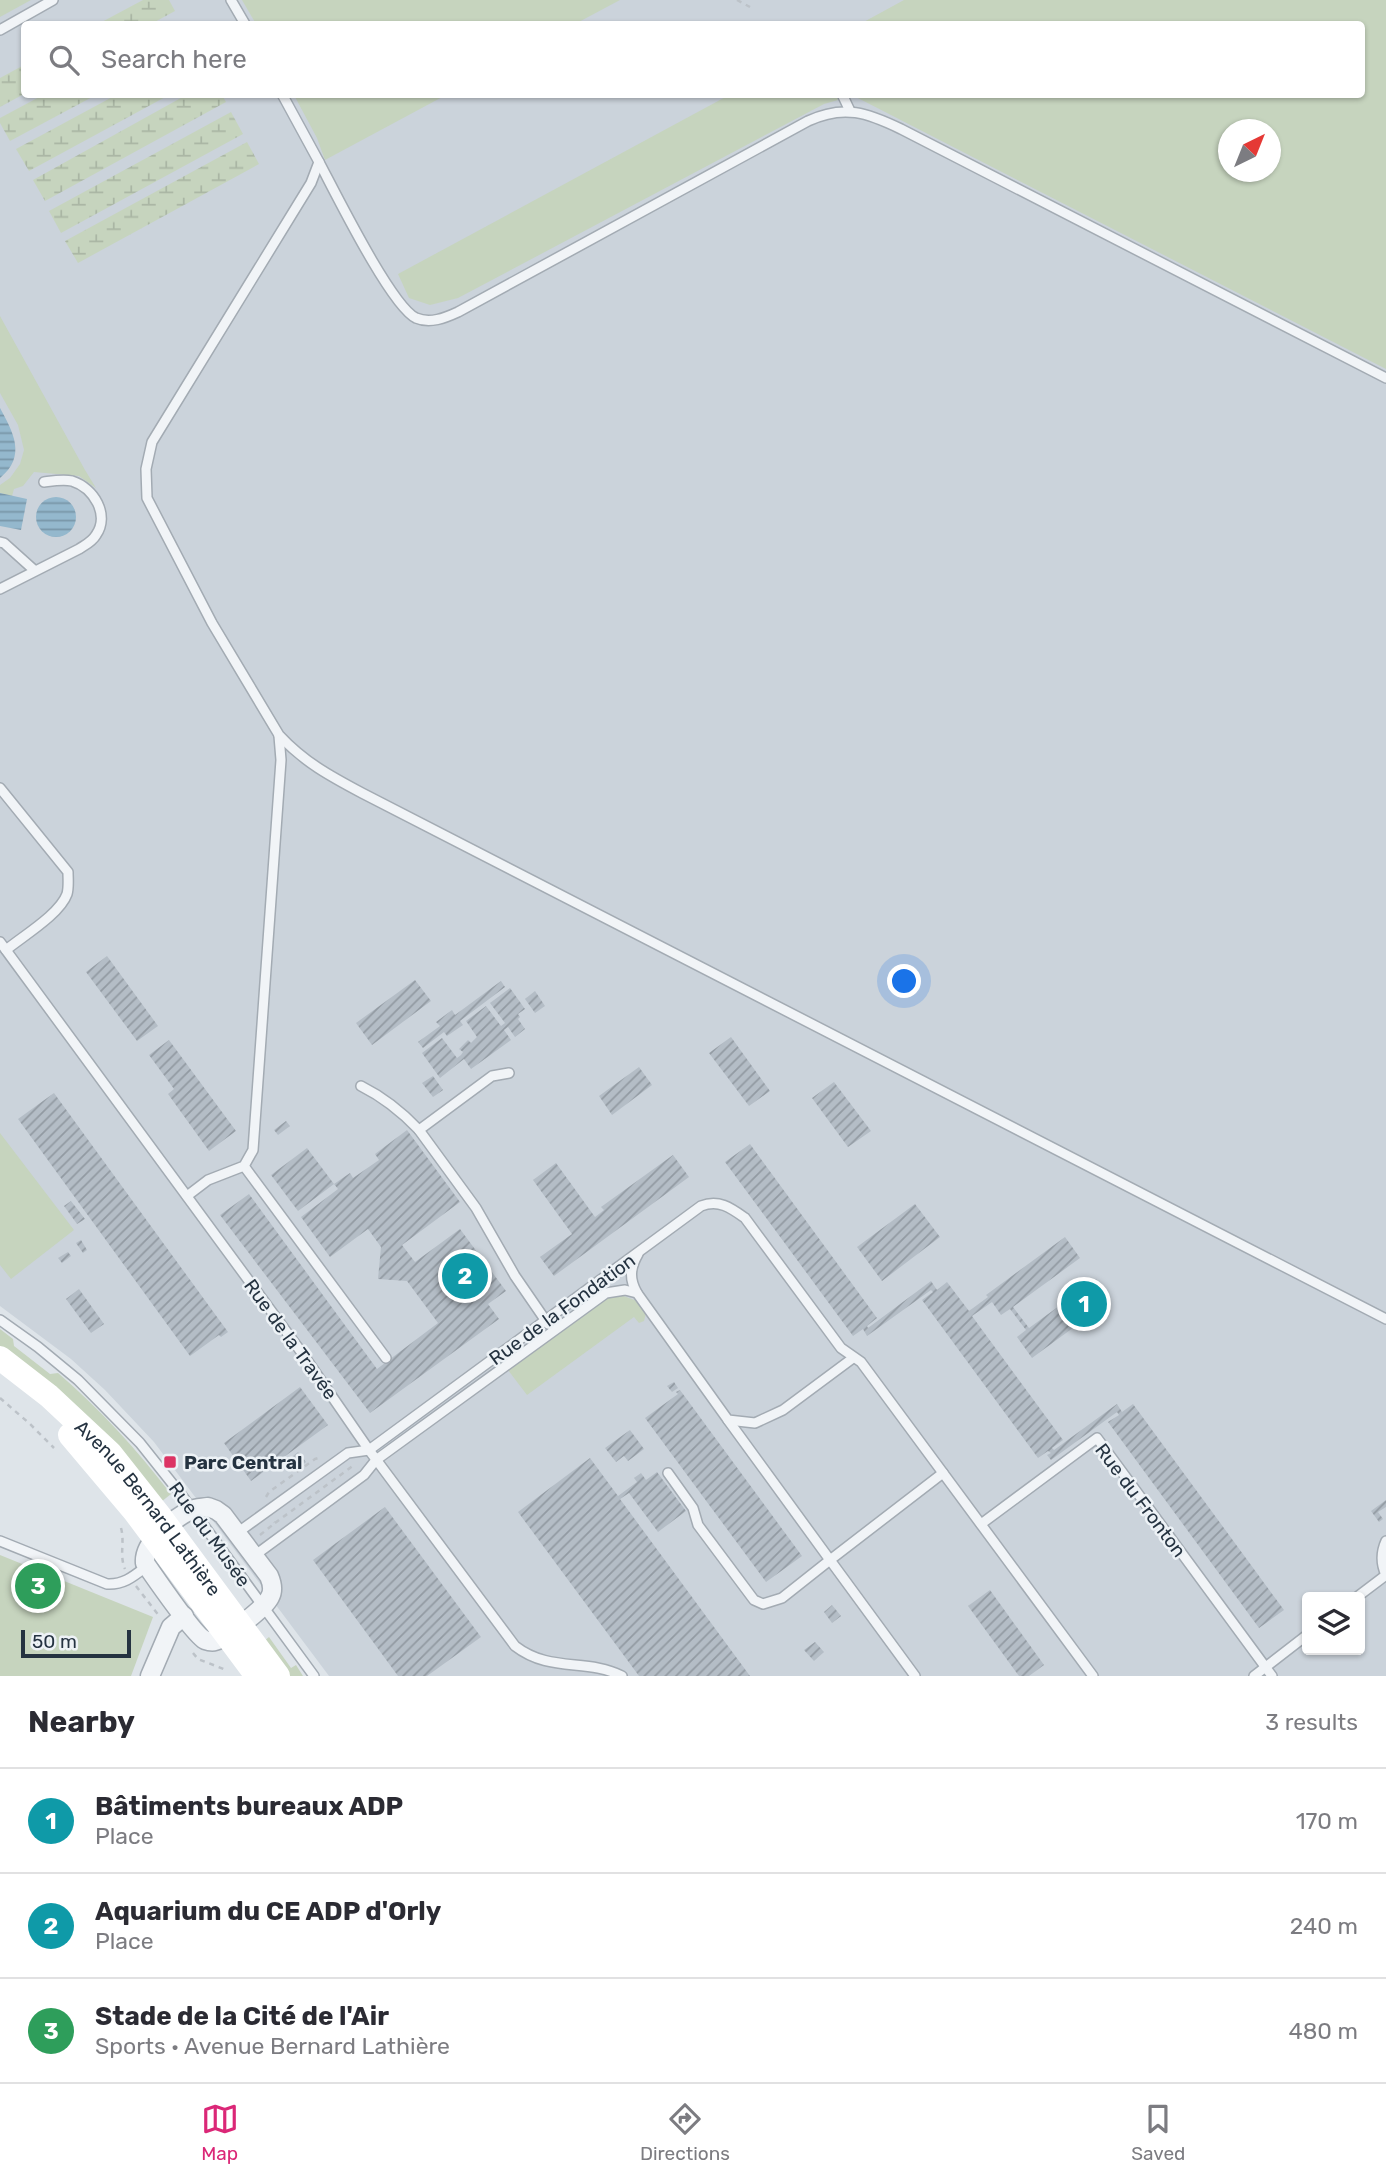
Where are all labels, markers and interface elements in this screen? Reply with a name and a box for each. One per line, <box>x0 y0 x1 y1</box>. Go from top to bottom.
search box <box>21 21 1365 98</box>
icon: search <box>45 41 83 79</box>
text: Search here <box>101 44 247 75</box>
north arrow <box>1218 119 1281 182</box>
your location <box>887 964 921 998</box>
street label: Rue de la Fondation <box>485 1249 640 1370</box>
pin: 2 <box>442 1250 488 1302</box>
street label: Rue de la Travée <box>239 1275 342 1404</box>
pin: 1 <box>1061 1278 1107 1330</box>
street label: Avenue Bernard Lathière <box>70 1415 226 1600</box>
street label: Rue du Fronton <box>1090 1439 1191 1562</box>
place label: Parc Central <box>184 1451 302 1474</box>
marker: Parc Central <box>162 1454 178 1470</box>
street label: Rue du Musée <box>164 1477 255 1591</box>
pin: 3 <box>15 1560 61 1612</box>
map controls <box>1302 1592 1365 1655</box>
button: layers <box>1302 1592 1365 1655</box>
scale bar <box>21 1627 131 1659</box>
text: 50 m <box>32 1630 77 1653</box>
text: Nearby <box>28 1704 135 1740</box>
text: 3 results <box>1265 1708 1358 1736</box>
text: Bâtiments bureaux ADP <box>95 1791 403 1822</box>
text: 1 <box>45 1807 57 1835</box>
text: 170 m <box>1296 1807 1358 1835</box>
text: Place <box>95 1822 154 1850</box>
text: Aquarium du CE ADP d'Orly <box>95 1896 441 1927</box>
text: 2 <box>44 1912 58 1940</box>
text: 240 m <box>1290 1912 1358 1940</box>
text: Place <box>95 1927 154 1955</box>
text: Stade de la Cité de l'Air <box>95 2001 389 2032</box>
text: 3 <box>43 2017 59 2045</box>
text: 480 m <box>1288 2017 1358 2045</box>
text: Sports · Avenue Bernard Lathière <box>95 2032 450 2060</box>
tab: Map <box>201 2100 239 2165</box>
tab: Directions <box>640 2100 730 2165</box>
tab: Saved <box>1131 2100 1185 2165</box>

